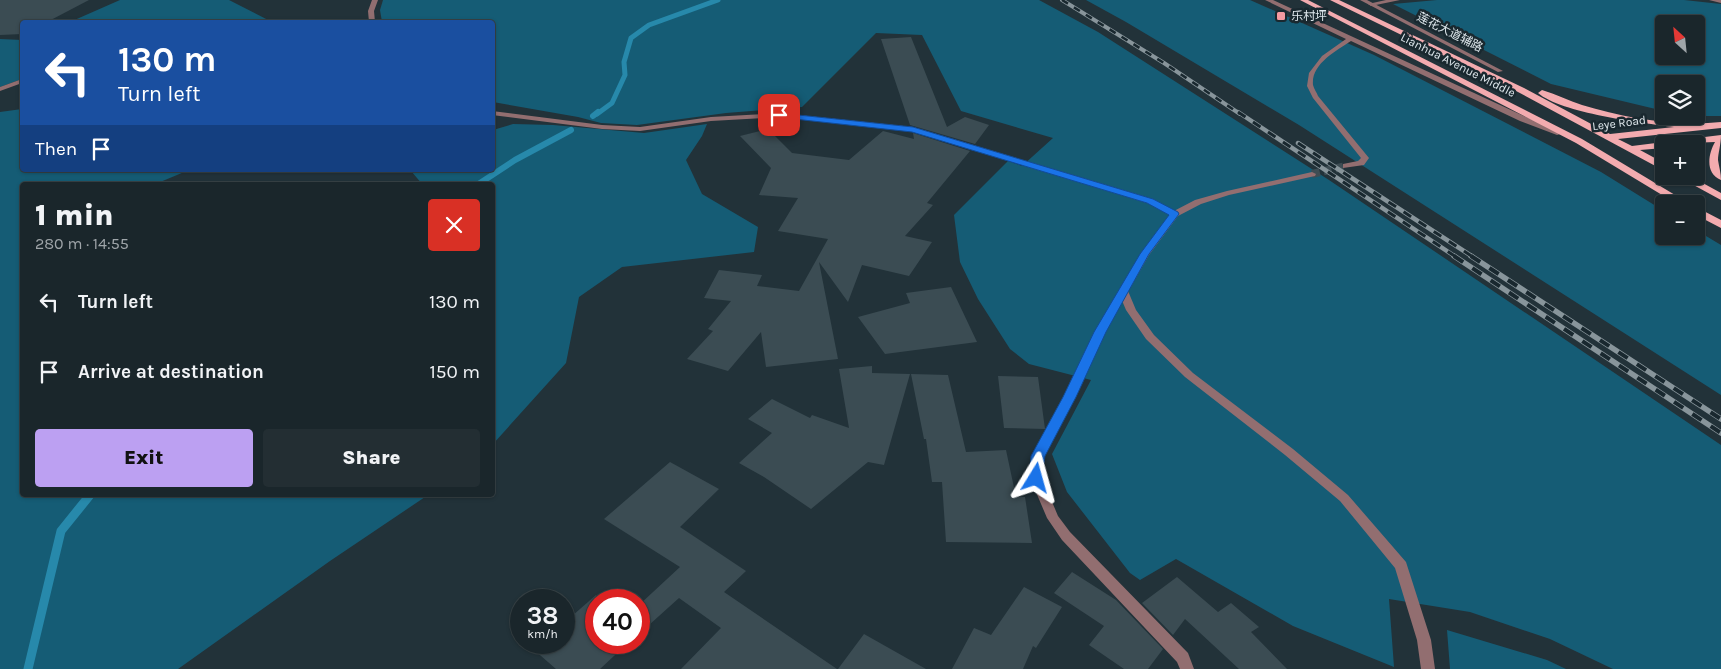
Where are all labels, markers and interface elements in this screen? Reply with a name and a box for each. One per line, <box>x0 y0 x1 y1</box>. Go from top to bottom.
place label: 乐村坪 <box>1291 9 1327 23</box>
street label: 莲花大道辅路 <box>1415 9 1485 55</box>
marker: 乐村坪 <box>1275 10 1287 22</box>
north arrow <box>1655 15 1705 65</box>
map controls <box>1655 15 1705 245</box>
street label: Lianhua Avenue Middle <box>1398 30 1518 100</box>
text: 130 m <box>118 39 216 80</box>
icon: left <box>35 40 100 105</box>
button: layers <box>1655 75 1705 125</box>
text: Turn left <box>118 81 201 107</box>
pin <box>758 94 800 136</box>
icon: arrive <box>765 101 793 129</box>
street label: Leye Road <box>1591 113 1647 133</box>
icon: arrive <box>87 135 115 163</box>
button: + <box>1655 135 1705 185</box>
text: Then <box>35 138 77 160</box>
button: − <box>1655 195 1705 245</box>
text: 1 min <box>35 197 114 233</box>
button: close <box>428 199 480 251</box>
text: 280 m · 14:55 <box>35 234 129 253</box>
icon: left <box>35 288 63 316</box>
text: Turn left <box>78 291 153 313</box>
text: 130 m <box>429 291 480 313</box>
icon: arrive <box>35 358 63 386</box>
text: Arrive at destination <box>78 361 264 383</box>
text: 150 m <box>429 361 480 383</box>
button: Exit <box>35 429 253 487</box>
button: Share <box>263 429 480 487</box>
position arrow <box>1009 451 1061 503</box>
speed limit sign: 40 <box>585 589 650 654</box>
text: 38 <box>527 601 558 630</box>
text: km/h <box>527 627 558 641</box>

